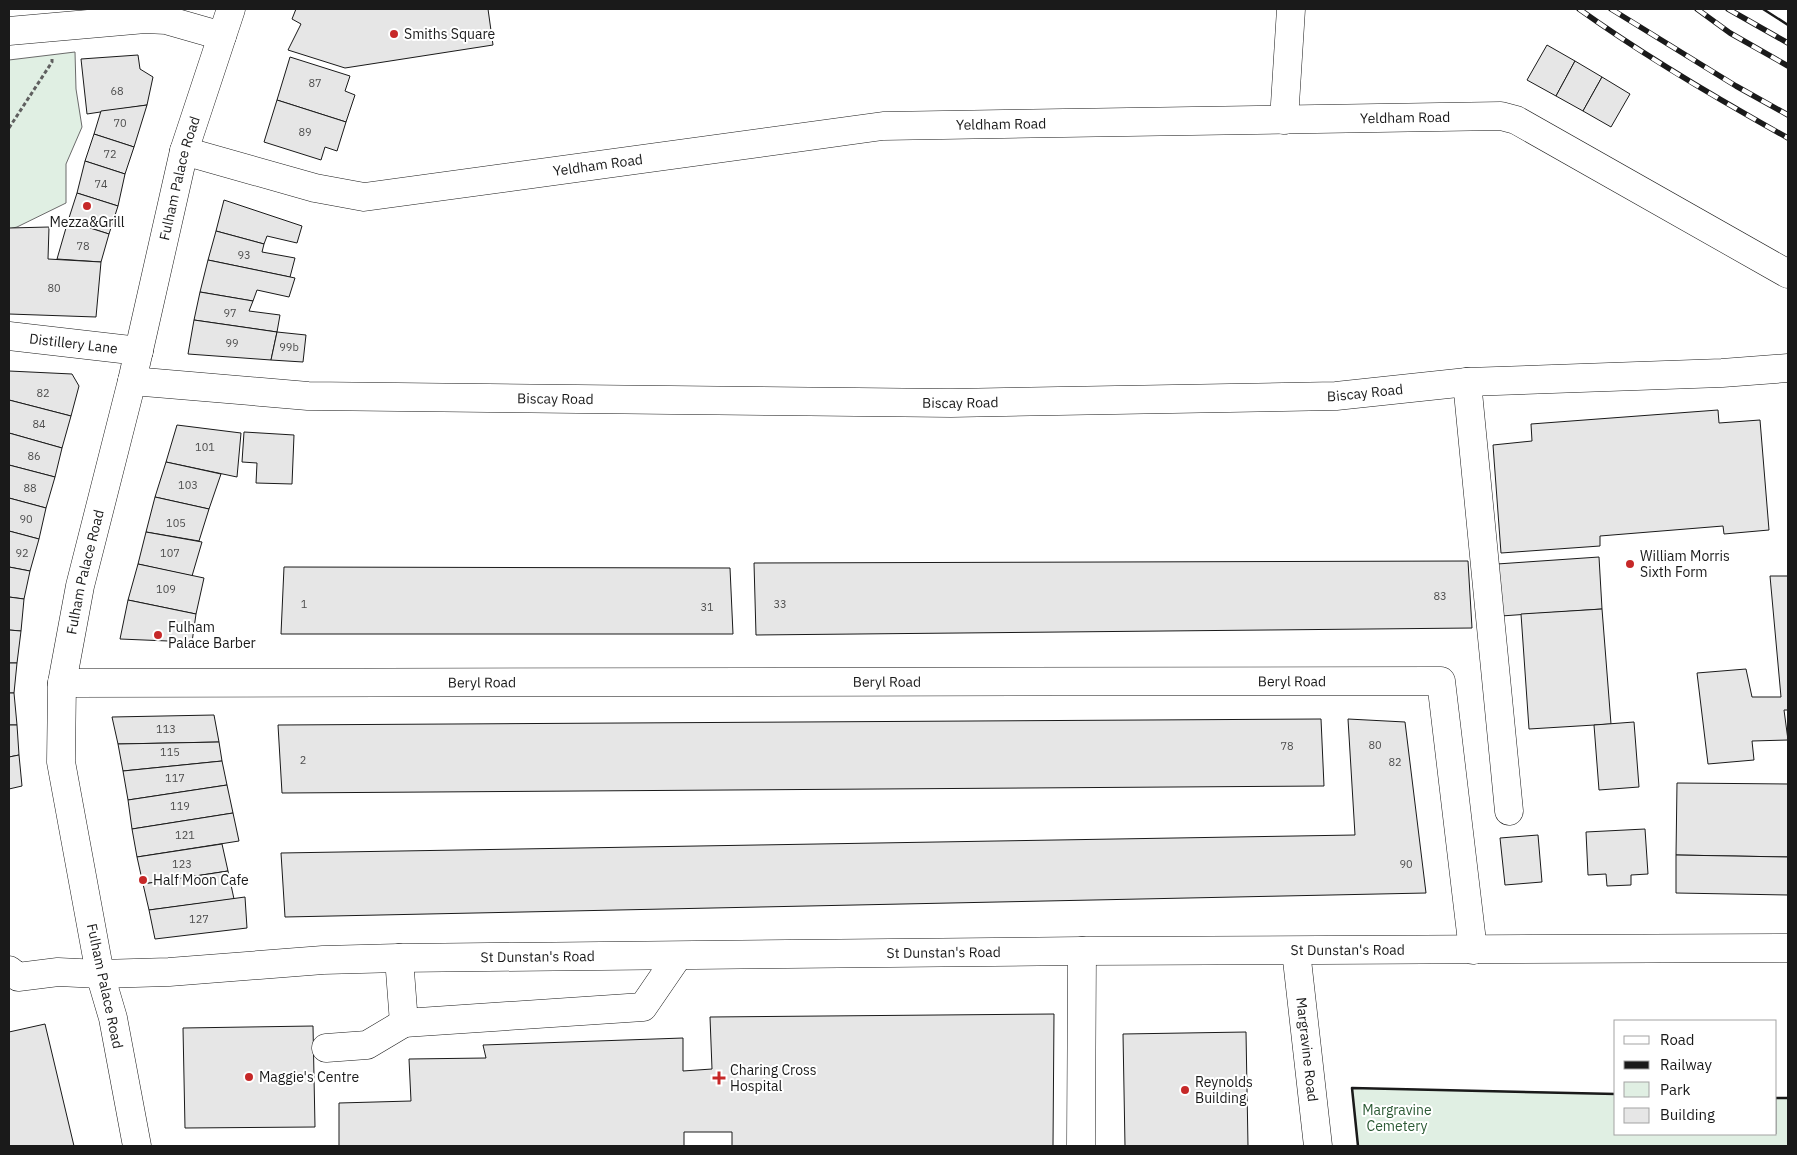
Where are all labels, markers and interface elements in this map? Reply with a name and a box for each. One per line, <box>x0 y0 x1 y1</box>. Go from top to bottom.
place label: Smiths Square <box>404 25 496 43</box>
marker: Smiths Square <box>388 28 400 40</box>
house number: 87 <box>308 76 322 90</box>
house number: 68 <box>110 84 124 98</box>
street label: Yeldham Road <box>1360 108 1451 127</box>
street label: Fulham Palace Road <box>155 114 204 242</box>
street label: Yeldham Road <box>956 114 1047 134</box>
house number: 70 <box>113 116 127 130</box>
house number: 89 <box>298 125 312 139</box>
house number: 72 <box>103 147 117 161</box>
street label: Yeldham Road <box>552 150 644 180</box>
house number: 74 <box>94 177 108 191</box>
marker: Mezza&Grill <box>81 200 93 212</box>
place label: Mezza&Grill <box>49 213 125 231</box>
house number: 78 <box>76 239 90 253</box>
house number: 93 <box>237 248 251 262</box>
house number: 80 <box>47 281 61 295</box>
house number: 97 <box>223 306 237 320</box>
street label: Distillery Lane <box>28 329 119 358</box>
house number: 99 <box>225 336 239 350</box>
house number: 99b <box>279 340 299 354</box>
street label: Biscay Road <box>1327 380 1404 405</box>
house number: 82 <box>36 386 50 400</box>
street label: Biscay Road <box>517 389 594 408</box>
street label: Biscay Road <box>922 393 999 412</box>
house number: 84 <box>32 417 46 431</box>
house number: 101 <box>195 440 215 454</box>
house number: 86 <box>27 449 41 463</box>
house number: 103 <box>178 478 198 492</box>
house number: 88 <box>23 481 37 495</box>
street label: Fulham Palace Road <box>62 508 108 636</box>
house number: 90 <box>19 512 33 526</box>
house number: 105 <box>166 516 186 530</box>
house number: 92 <box>15 546 29 560</box>
house number: 107 <box>160 546 180 560</box>
place label: William Morris Sixth Form <box>1640 547 1730 581</box>
marker: William Morris Sixth Form <box>1624 558 1636 570</box>
house number: 109 <box>156 582 176 596</box>
house number: 83 <box>1433 589 1447 603</box>
house number: 1 <box>301 597 308 611</box>
house number: 33 <box>773 597 787 611</box>
house number: 31 <box>700 600 714 614</box>
place label: Fulham Palace Barber <box>168 618 256 652</box>
marker: Fulham Palace Barber <box>152 629 164 641</box>
street label: Beryl Road <box>1258 672 1326 690</box>
street label: Beryl Road <box>448 673 516 691</box>
street label: Beryl Road <box>853 673 921 691</box>
house number: 113 <box>156 722 176 736</box>
house number: 80 <box>1368 738 1382 752</box>
house number: 78 <box>1280 739 1294 753</box>
house number: 115 <box>160 745 180 759</box>
house number: 2 <box>300 753 306 767</box>
house number: 82 <box>1388 755 1402 769</box>
house number: 117 <box>165 771 185 785</box>
house number: 119 <box>170 799 190 813</box>
house number: 121 <box>175 828 195 842</box>
house number: 123 <box>172 857 192 871</box>
house number: 90 <box>1399 857 1413 871</box>
place label: Half Moon Cafe <box>153 871 249 889</box>
marker: Half Moon Cafe <box>137 874 149 886</box>
house number: 127 <box>189 912 209 926</box>
street label: Fulham Palace Road <box>83 922 127 1050</box>
street label: St Dunstan's Road <box>1290 941 1405 959</box>
street label: St Dunstan's Road <box>886 943 1001 962</box>
street label: St Dunstan's Road <box>480 947 595 966</box>
street label: Margravine Road <box>1292 996 1322 1103</box>
legend <box>1614 1020 1777 1135</box>
text: Road <box>1660 1030 1695 1049</box>
text: Railway <box>1660 1055 1713 1074</box>
place label: Charing Cross Hospital <box>730 1061 817 1095</box>
place label: Maggie's Centre <box>259 1068 359 1086</box>
marker: Maggie's Centre <box>243 1071 255 1083</box>
marker: Charing Cross Hospital <box>712 1071 726 1085</box>
place label: Reynolds Building <box>1195 1073 1253 1107</box>
text: Park <box>1660 1080 1690 1099</box>
marker: Reynolds Building <box>1179 1084 1191 1096</box>
park label: Margravine Cemetery <box>1362 1101 1432 1135</box>
text: Building <box>1660 1105 1715 1124</box>

